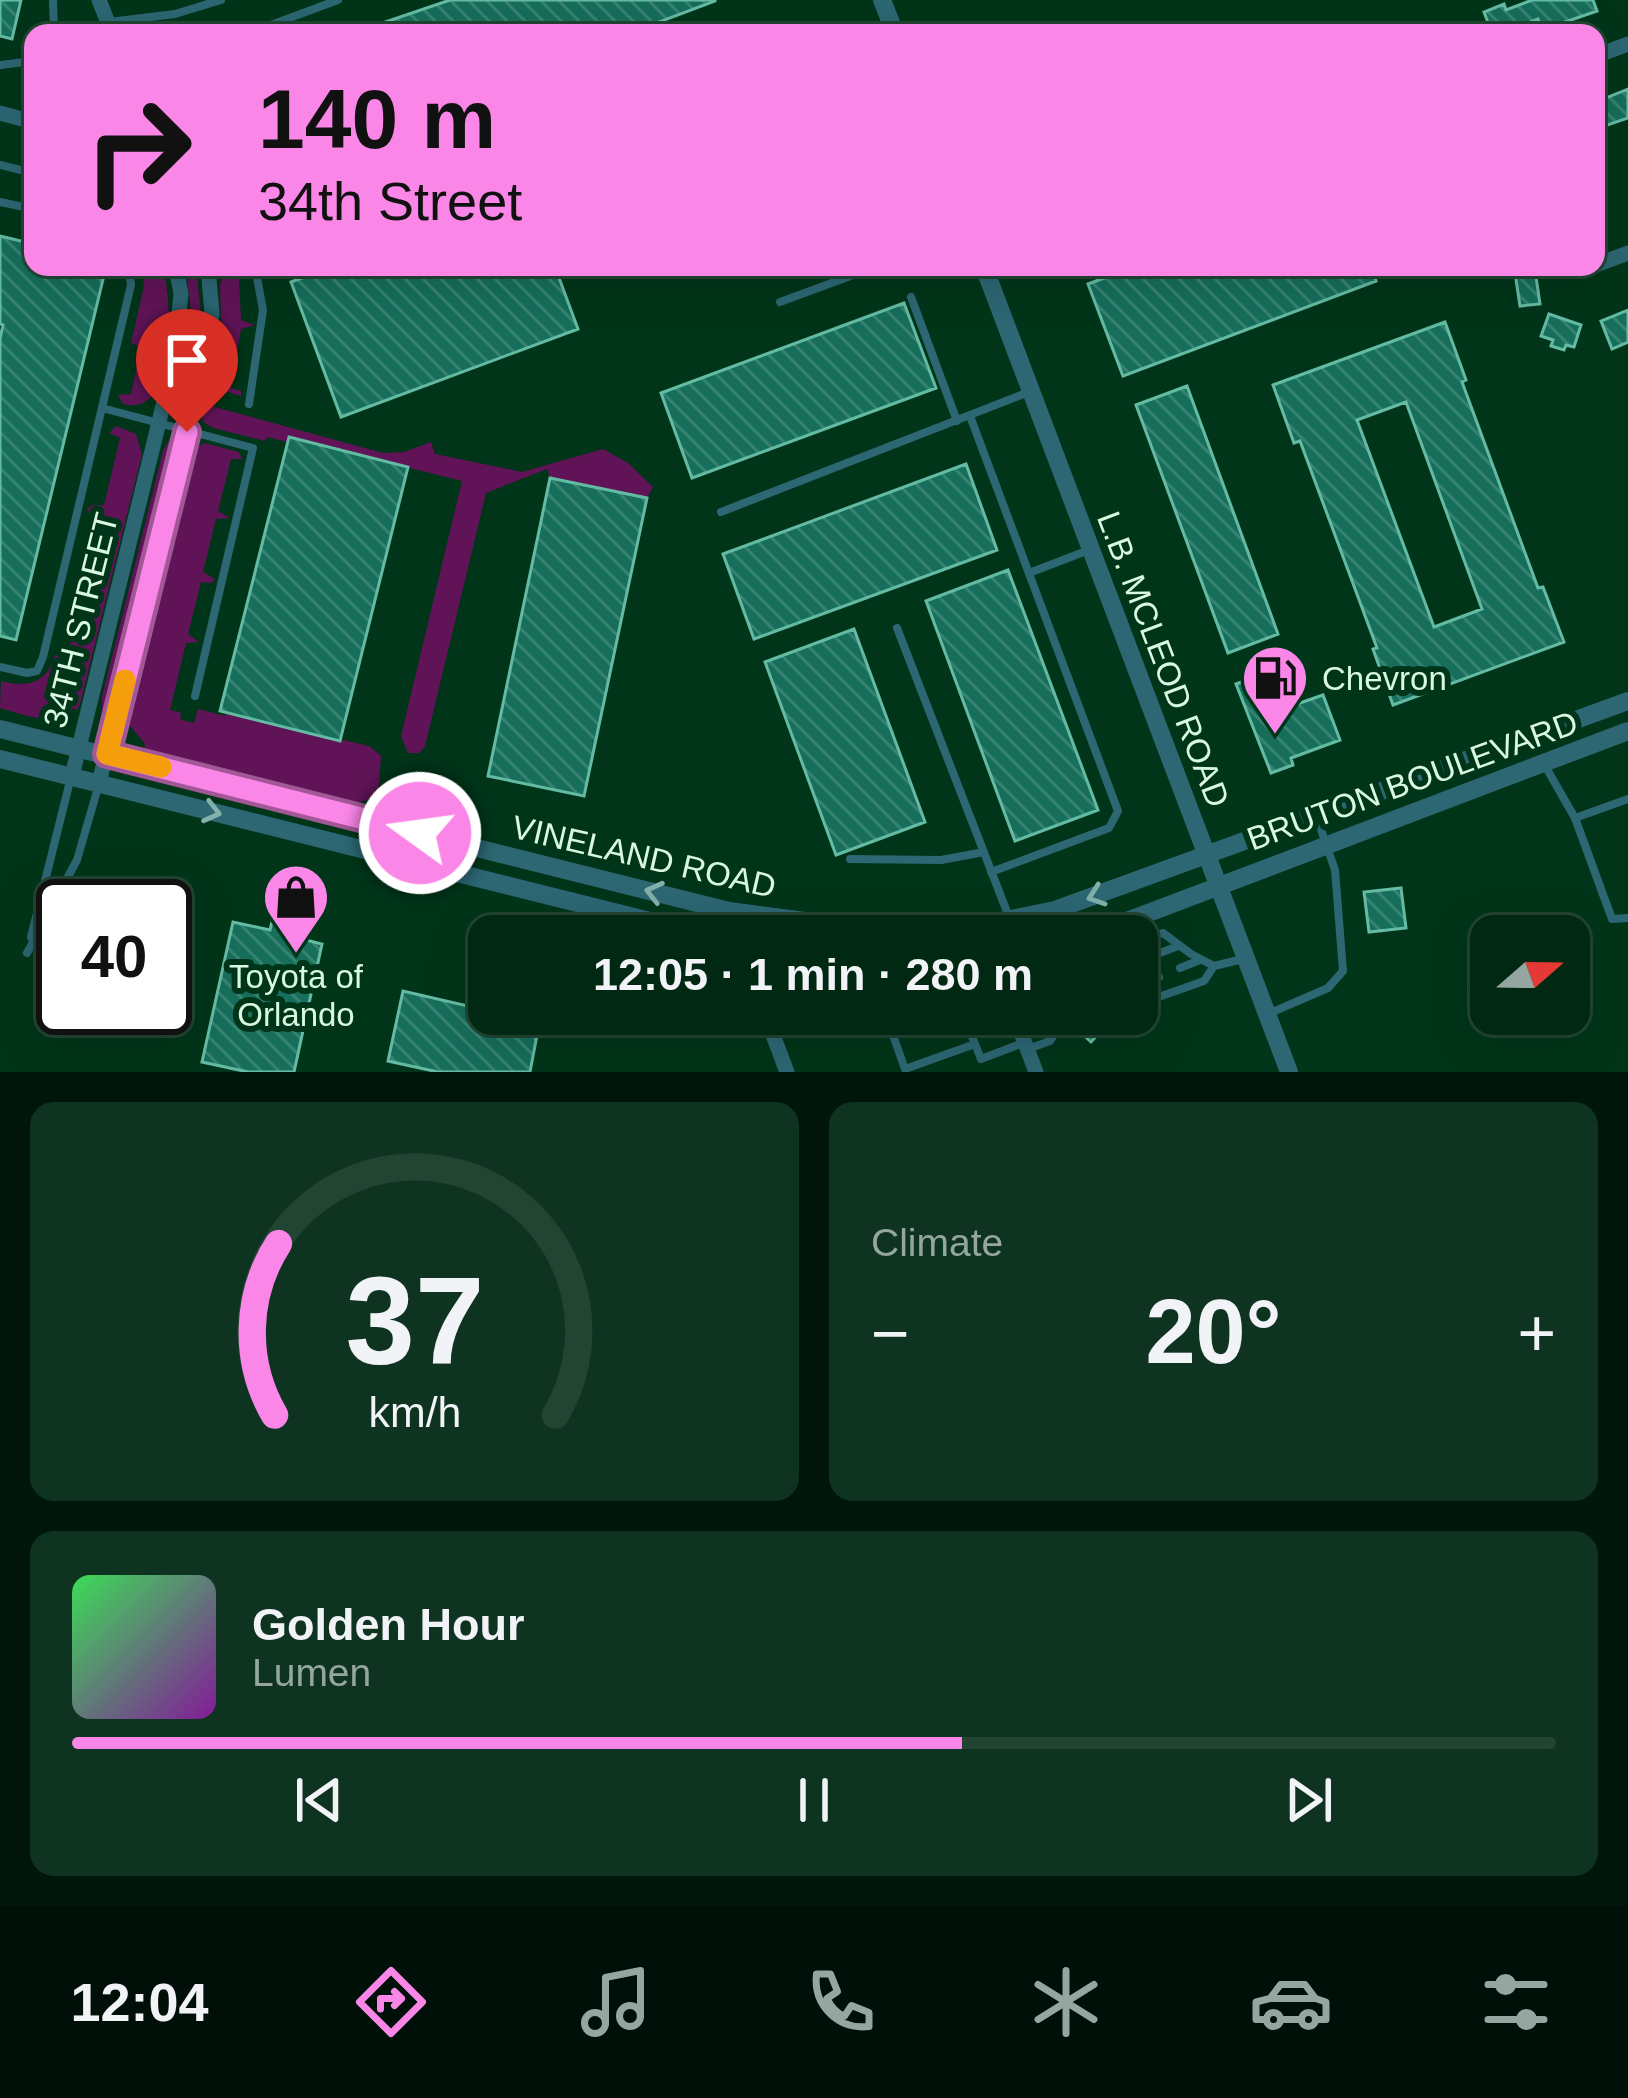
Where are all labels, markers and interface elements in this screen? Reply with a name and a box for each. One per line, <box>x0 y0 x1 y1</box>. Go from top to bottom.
icon: right <box>60 72 216 228</box>
text: 140 m <box>258 72 496 166</box>
text: 34th Street <box>258 171 522 231</box>
pin <box>136 309 238 432</box>
icon: arrive <box>154 327 220 393</box>
street label: L.B. MCLEOD ROAD <box>1090 506 1237 812</box>
street label: 34TH STREET <box>36 509 125 731</box>
fuel station icon: Chevron <box>1240 643 1310 737</box>
place label: Chevron <box>1322 660 1447 697</box>
street label: BRUTON BOULEVARD <box>1242 703 1582 858</box>
position arrow <box>357 770 483 896</box>
one-way arrow <box>202 798 222 823</box>
street label: VINELAND ROAD <box>508 808 779 905</box>
shop icon: Toyota of Orlando <box>261 862 331 956</box>
speed limit sign: 40 <box>36 879 192 1035</box>
one-way arrow <box>644 881 665 906</box>
one-way arrow <box>1087 882 1108 906</box>
north arrow <box>1470 915 1590 1035</box>
map controls <box>1470 915 1590 1035</box>
text: 12:05 · 1 min · 280 m <box>593 949 1033 1000</box>
place label: Toyota of Orlando <box>229 958 364 1033</box>
text: Climate <box>871 1221 1003 1264</box>
text: 37 <box>345 1251 484 1390</box>
text: 20° <box>1145 1282 1282 1382</box>
text: − <box>871 1296 910 1370</box>
text: + <box>1517 1296 1556 1370</box>
text: km/h <box>368 1387 461 1435</box>
text: Golden Hour <box>252 1599 524 1650</box>
text: Lumen <box>252 1651 371 1694</box>
icon: previous <box>286 1767 352 1833</box>
icon: pause <box>781 1767 847 1833</box>
icon: next <box>1276 1767 1342 1833</box>
icon: directions <box>349 1960 433 2044</box>
icon: music <box>574 1960 658 2044</box>
icon: phone <box>799 1960 883 2044</box>
icon: climate <box>1024 1960 1108 2044</box>
icon: car <box>1249 1960 1333 2044</box>
icon: filters <box>1474 1960 1558 2044</box>
text: 12:04 <box>70 1972 209 2032</box>

